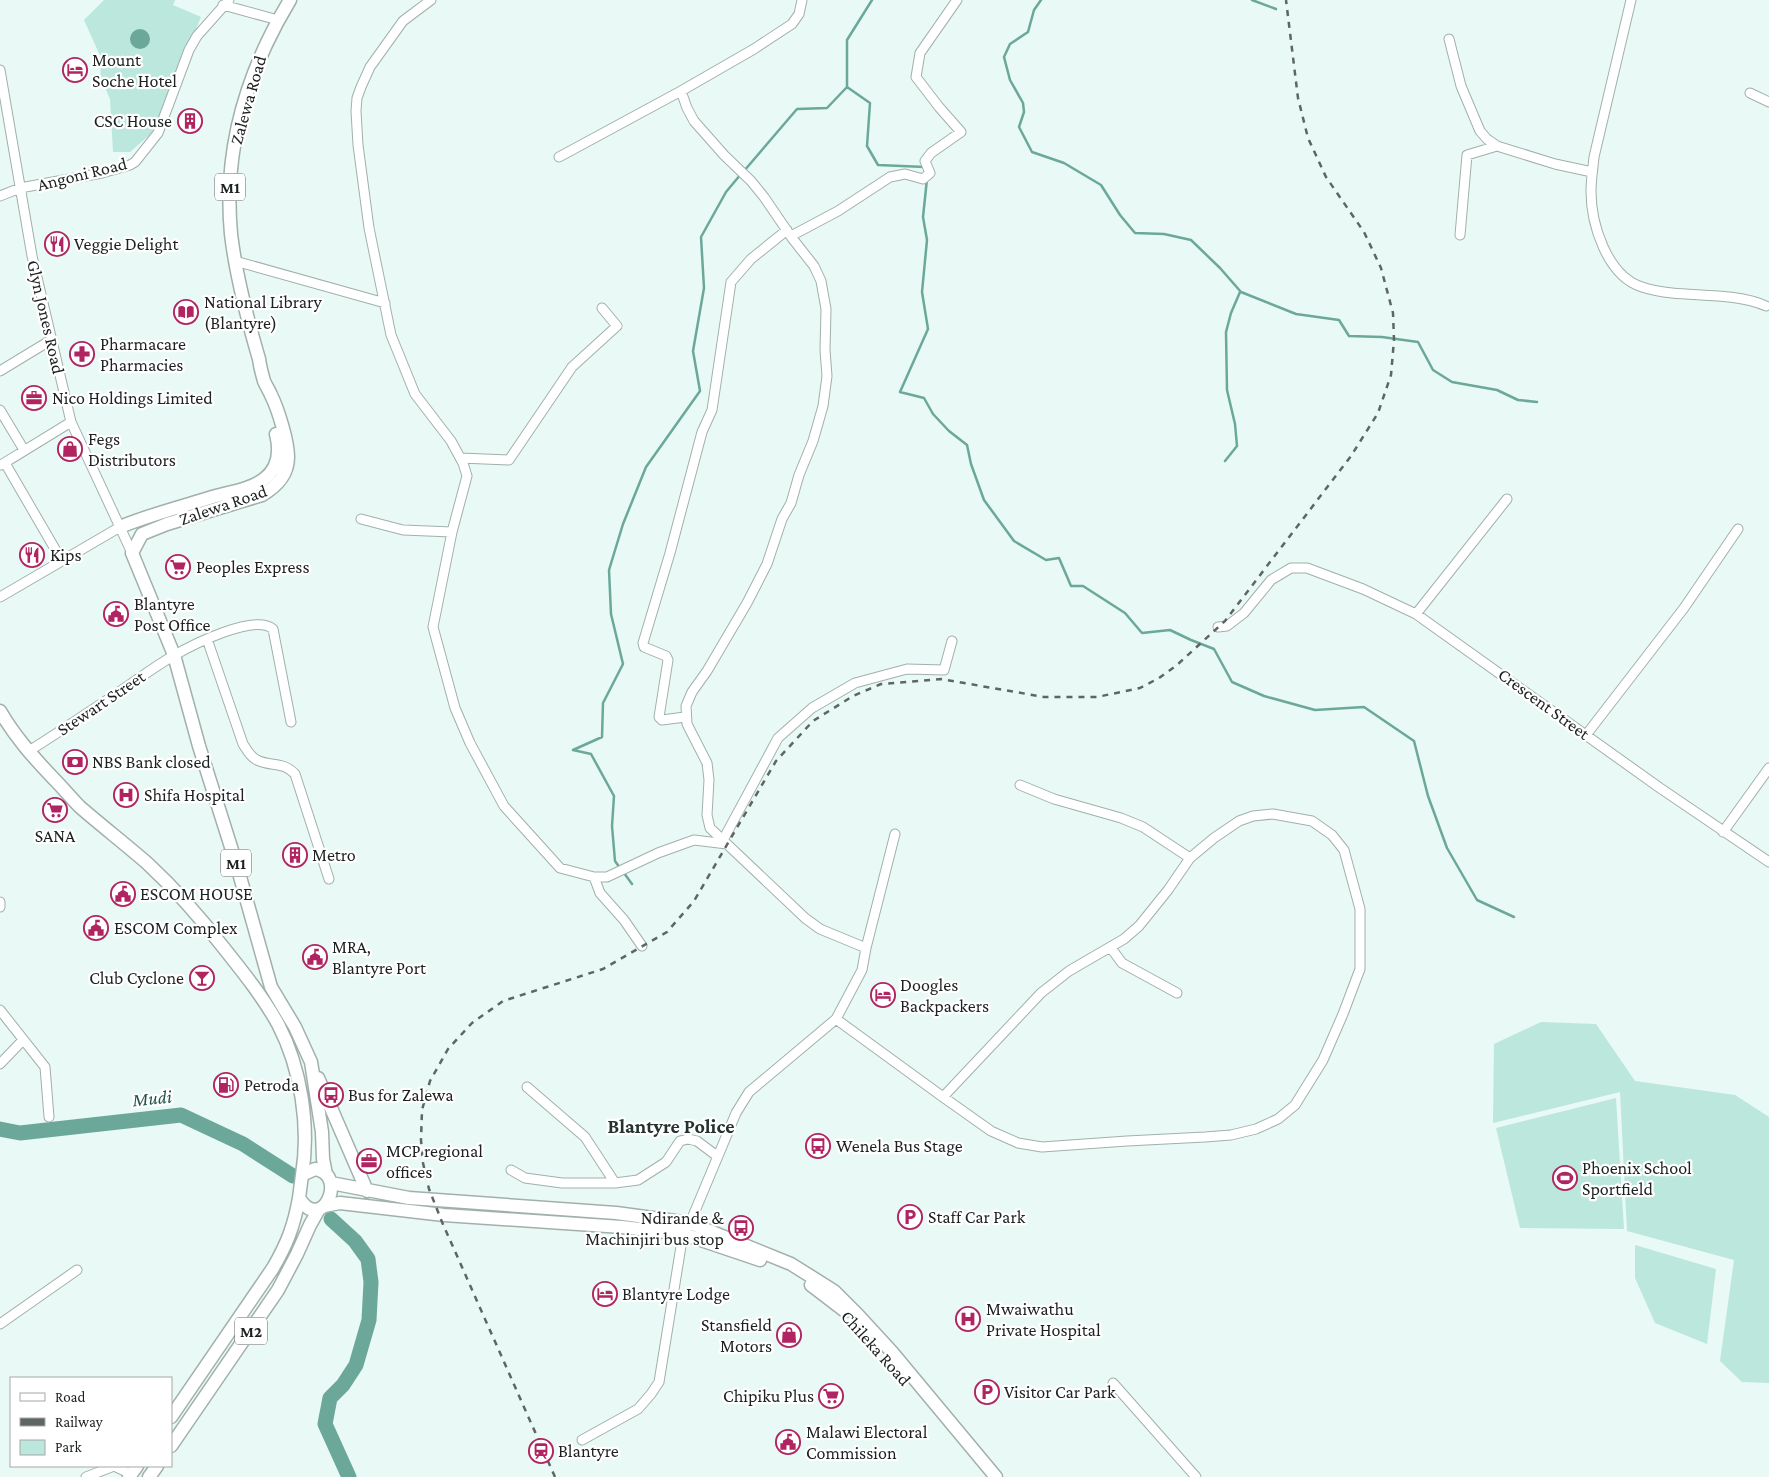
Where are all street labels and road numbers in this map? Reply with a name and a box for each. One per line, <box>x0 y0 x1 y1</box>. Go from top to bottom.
street label: Zalewa Road <box>226 53 270 147</box>
street label: Angoni Road <box>35 153 129 195</box>
road number: M1 <box>215 173 245 200</box>
street label: Glyn Jones Road <box>23 258 69 376</box>
street label: Zalewa Road <box>176 480 270 529</box>
street label: Crescent Street <box>1494 664 1594 744</box>
street label: Stewart Street <box>53 666 150 740</box>
road number: M1 <box>221 850 251 876</box>
street label: Chileka Road <box>837 1306 915 1390</box>
road number: M2 <box>235 1318 267 1344</box>

